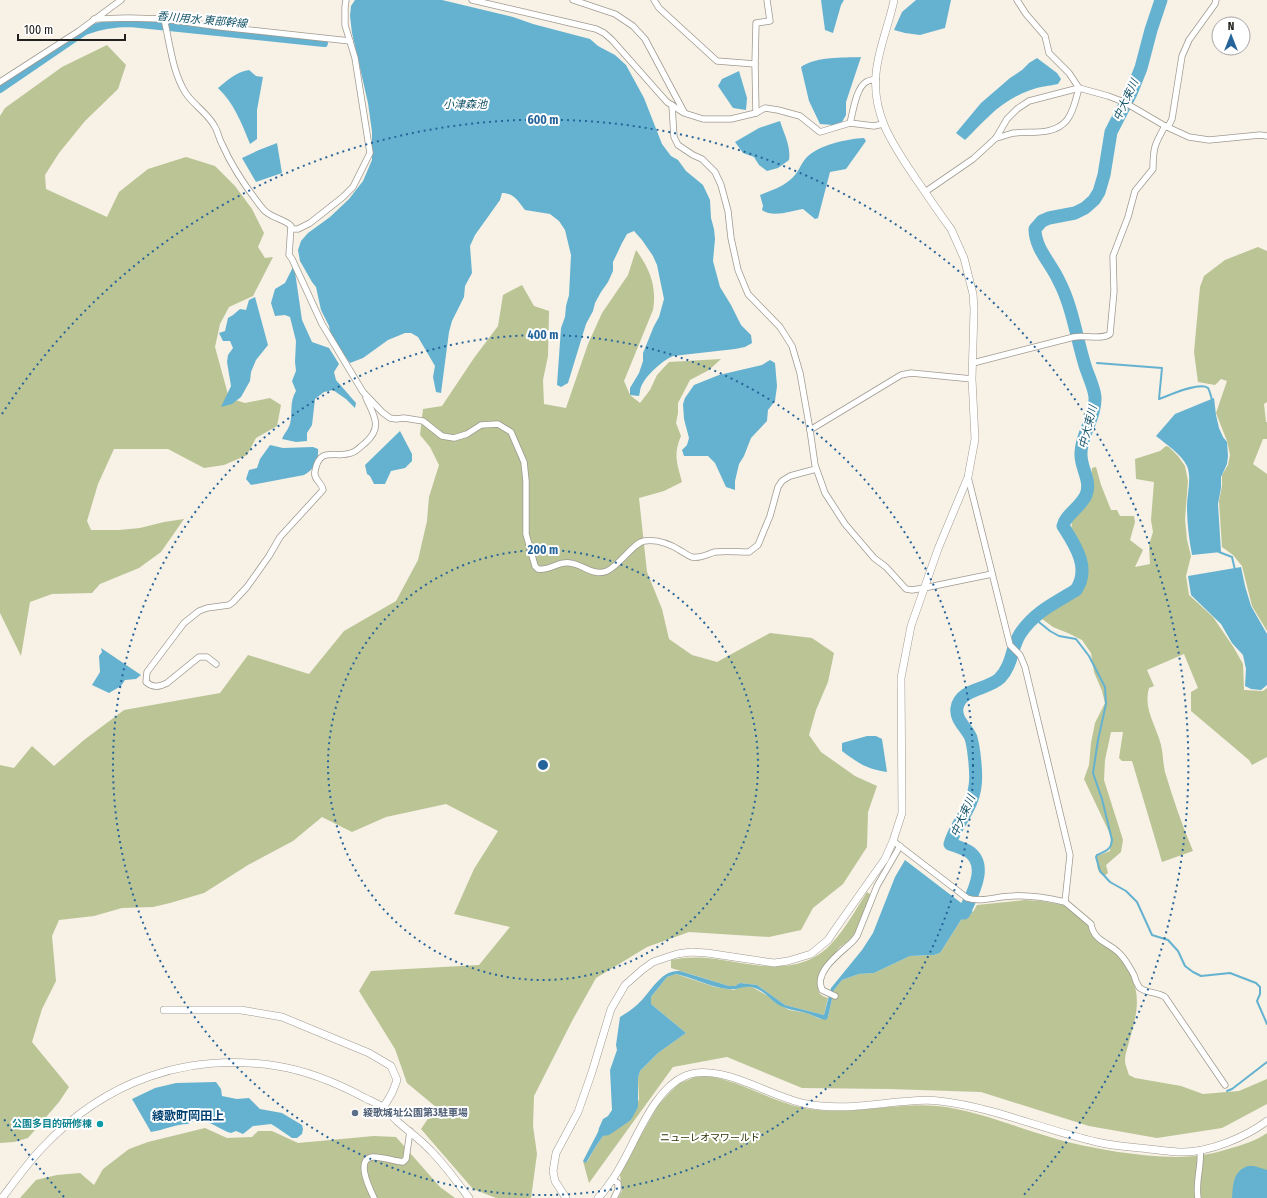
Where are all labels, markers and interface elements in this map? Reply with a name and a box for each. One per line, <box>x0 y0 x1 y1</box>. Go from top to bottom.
water label: 香川用水 東部幹線 <box>156 10 250 31</box>
scale bar <box>18 16 125 42</box>
north arrow <box>1211 16 1251 56</box>
text: N <box>1228 20 1234 33</box>
text: 100 m <box>24 23 53 37</box>
water label: 中大束川 <box>1111 76 1142 123</box>
water label: 小津森池 <box>443 98 488 111</box>
text: 600 m <box>527 113 559 127</box>
text: 400 m <box>528 328 558 342</box>
water label: 中大束川 <box>1076 403 1100 450</box>
text: 200 m <box>527 543 558 557</box>
centre of rings <box>536 758 550 772</box>
water label: 中大束川 <box>948 792 978 839</box>
place label: 綾歌城址公園第3駐車場 <box>363 1107 468 1119</box>
marker: 綾歌城址公園第3駐車場 <box>350 1108 360 1118</box>
district label: 綾歌町岡田上 <box>152 1109 224 1123</box>
place label: 公園多目的研修棟 <box>12 1118 92 1130</box>
marker: 公園多目的研修棟 <box>95 1119 105 1129</box>
park label: ニューレオマワールド <box>660 1132 760 1144</box>

